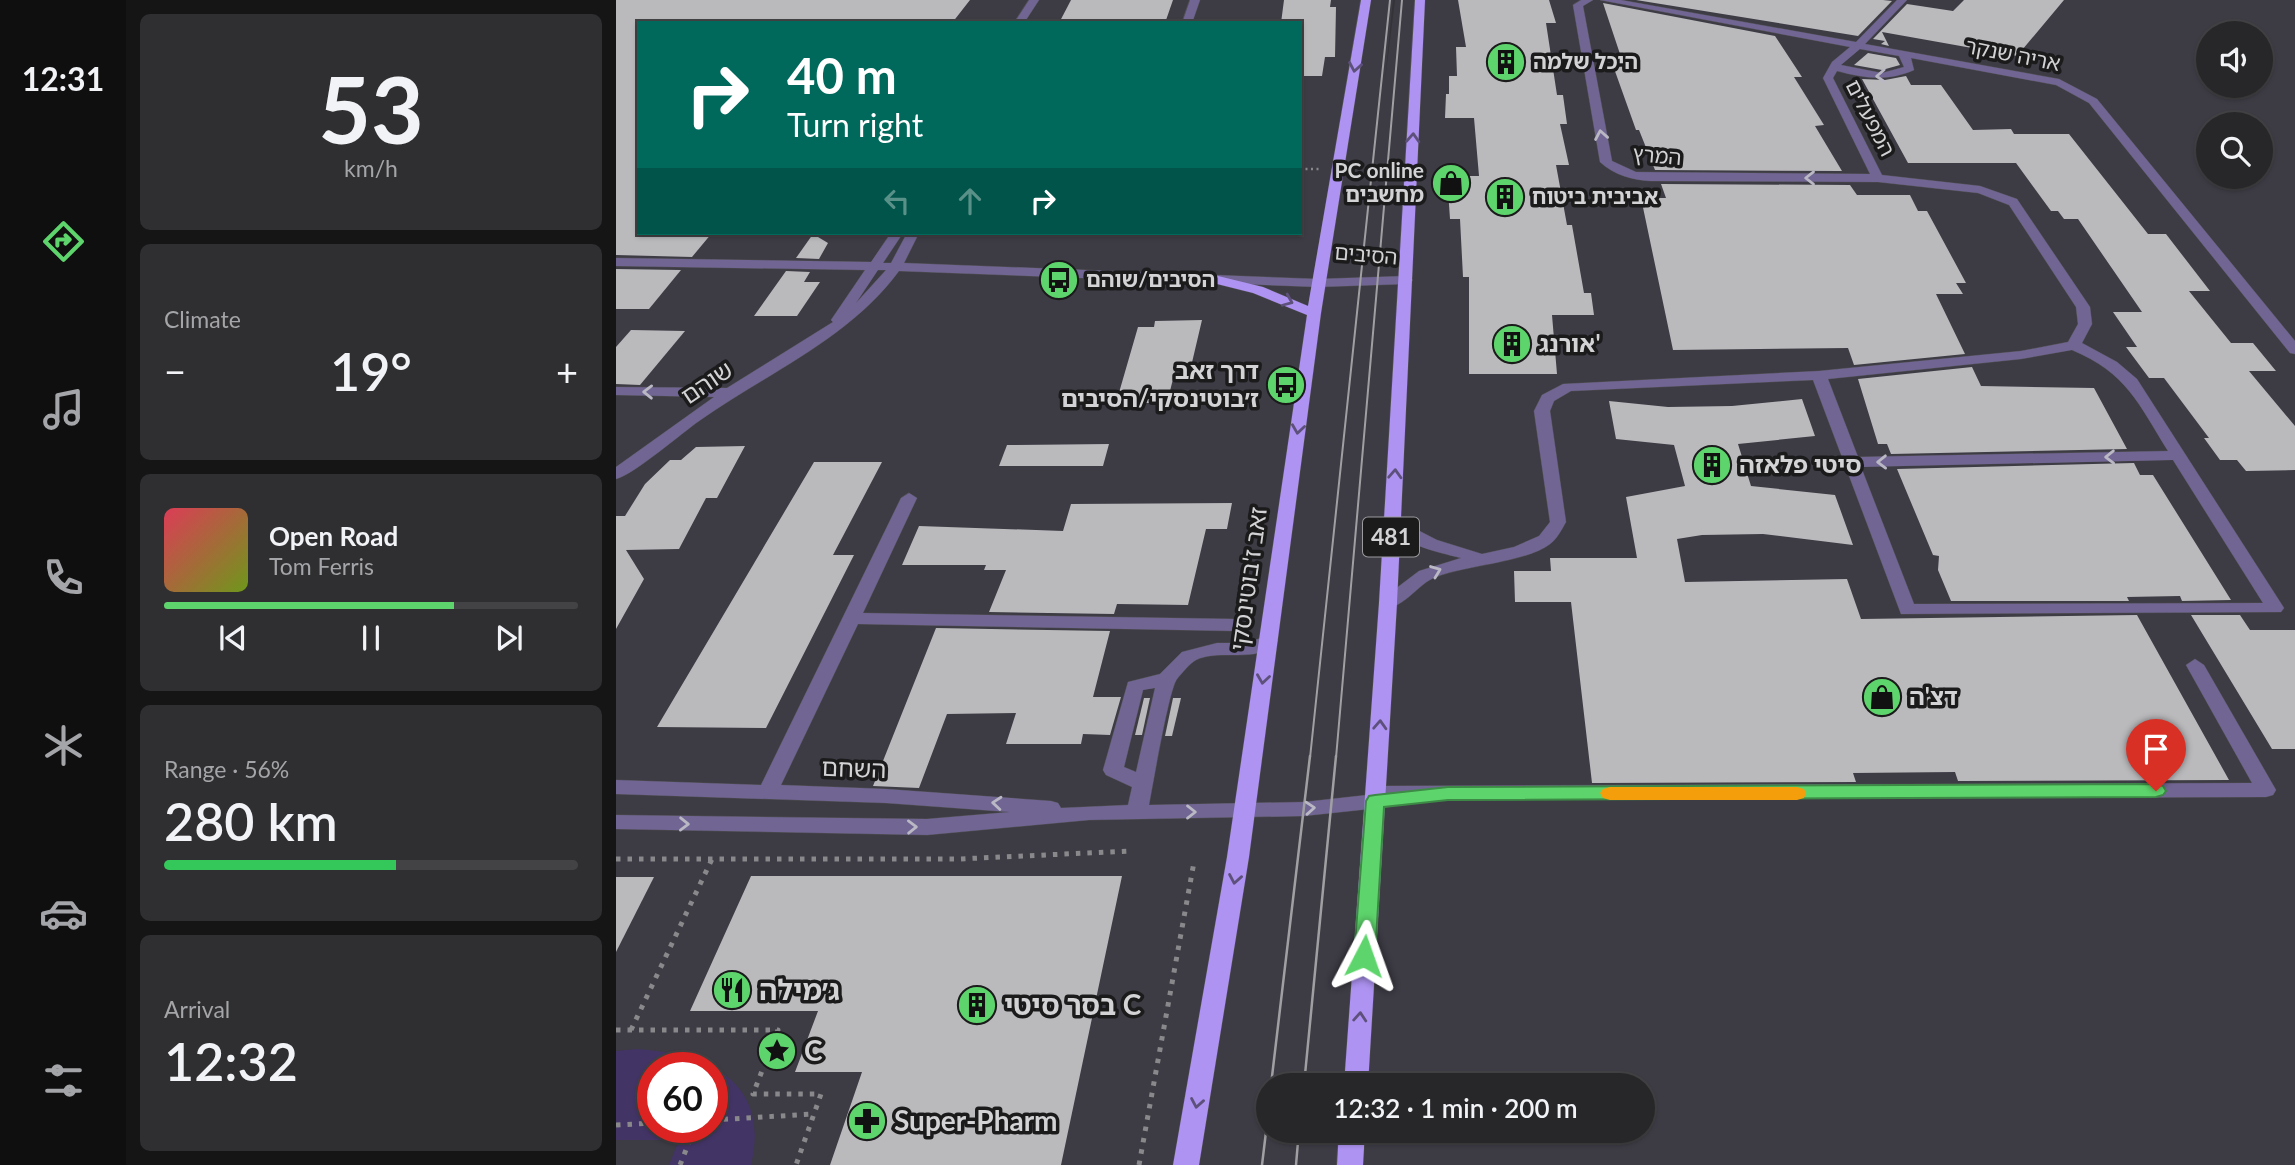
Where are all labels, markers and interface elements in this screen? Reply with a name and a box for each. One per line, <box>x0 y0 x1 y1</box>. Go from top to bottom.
map controls <box>2196 21 2273 189</box>
button: sound <box>2196 21 2273 98</box>
street label: אריה שנקר <box>1964 32 2063 75</box>
building icon: היכל שלמה <box>1485 41 1527 83</box>
text: 40 m <box>787 46 897 104</box>
place label: היכל שלמה <box>1533 48 1638 73</box>
icon: right <box>672 49 763 140</box>
text: 53 <box>318 54 424 163</box>
text: 12:31 <box>22 59 104 98</box>
one-way arrow <box>1348 61 1363 73</box>
one-way arrow <box>1875 68 1886 83</box>
street label: המפעלים <box>1841 75 1901 160</box>
text: Turn right <box>787 105 923 144</box>
button: search <box>2196 112 2273 189</box>
one-way arrow <box>1595 129 1610 141</box>
one-way arrow <box>1405 133 1420 144</box>
street label: המרץ <box>1632 140 1683 169</box>
text: km/h <box>344 154 398 182</box>
place label: PC online מחשבים <box>1334 157 1424 206</box>
shop icon: PC online מחשבים <box>1430 162 1472 204</box>
one-way arrow <box>1804 170 1815 186</box>
building icon: אביבית ביטוח <box>1484 176 1526 218</box>
icon: left <box>878 182 916 220</box>
icon: ahead <box>951 182 989 220</box>
icon: right <box>1024 182 1062 220</box>
place label: אביבית ביטוח <box>1532 183 1658 208</box>
icon: directions <box>39 217 88 266</box>
street label: הסיבים <box>1333 238 1399 269</box>
bus stop icon: הסיבים/שוהם <box>1038 259 1080 301</box>
place label: הסיבים/שוהם <box>1086 266 1215 291</box>
one-way arrow <box>1281 293 1293 307</box>
text: Climate <box>164 305 241 333</box>
building icon: אורנג' <box>1491 323 1533 365</box>
place label: אורנג' <box>1539 328 1600 357</box>
text: 19° <box>330 340 412 402</box>
text: − <box>164 348 186 394</box>
text: + <box>556 348 578 394</box>
street label: שוהם <box>675 354 738 409</box>
place label: דרך זאב ז׳בוטינסקי/הסיבים <box>1061 355 1259 412</box>
bus stop icon: דרך זאב ז׳בוטינסקי/הסיבים <box>1265 364 1307 406</box>
one-way arrow <box>643 384 653 400</box>
icon: music <box>39 385 88 434</box>
one-way arrow <box>1290 424 1305 435</box>
building icon: סיטי פלאזה <box>1691 444 1733 486</box>
place label: סיטי פלאזה <box>1739 449 1862 478</box>
one-way arrow <box>2104 449 2115 464</box>
one-way arrow <box>1877 454 1887 470</box>
one-way arrow <box>1387 468 1402 479</box>
street label: זאב ז'בוטינסקי <box>1223 505 1272 653</box>
road number: 481 <box>1363 517 1419 556</box>
text: Open Road <box>269 520 398 552</box>
text: Tom Ferris <box>269 552 374 580</box>
icon: phone <box>39 553 88 602</box>
one-way arrow <box>1429 566 1441 580</box>
icon: previous <box>214 619 252 657</box>
icon: pause <box>352 619 390 657</box>
icon: next <box>490 619 528 657</box>
one-way arrow <box>1256 673 1271 685</box>
shop icon: דצ'ה <box>1861 676 1903 718</box>
place label: דצ'ה <box>1909 681 1958 710</box>
pin <box>2126 719 2186 791</box>
one-way arrow <box>1372 720 1387 731</box>
icon: climate <box>39 721 88 770</box>
icon: arrive <box>2137 730 2175 768</box>
street label: השחם <box>821 752 887 783</box>
text: Range · 56% <box>164 755 289 783</box>
text: 280 km <box>164 790 338 852</box>
one-way arrow <box>991 796 1002 811</box>
one-way arrow <box>1305 801 1316 816</box>
one-way arrow <box>1186 804 1197 819</box>
one-way arrow <box>679 816 690 831</box>
one-way arrow <box>907 819 917 835</box>
one-way arrow <box>1228 873 1243 885</box>
icon: car <box>39 889 88 938</box>
position arrow <box>1327 919 1401 993</box>
restaurant icon: ג׳מילה <box>711 969 753 1011</box>
place label: ג׳מילה <box>759 972 840 1006</box>
building icon: בסר סיטי C <box>956 984 998 1026</box>
place label: בסר סיטי C <box>1004 987 1142 1021</box>
text: Arrival <box>164 995 230 1023</box>
one-way arrow <box>1352 1011 1367 1022</box>
text: 12:32 <box>164 1030 298 1092</box>
place icon: C <box>756 1030 798 1072</box>
place label: C <box>804 1033 823 1067</box>
speed limit sign: 60 <box>637 1052 728 1143</box>
icon: filters <box>39 1056 88 1105</box>
text: 12:32 · 1 min · 200 m <box>1333 1092 1578 1124</box>
one-way arrow <box>1190 1097 1205 1109</box>
pharmacy icon: Super-Pharm <box>846 1100 888 1142</box>
place label: Super-Pharm <box>894 1103 1058 1137</box>

